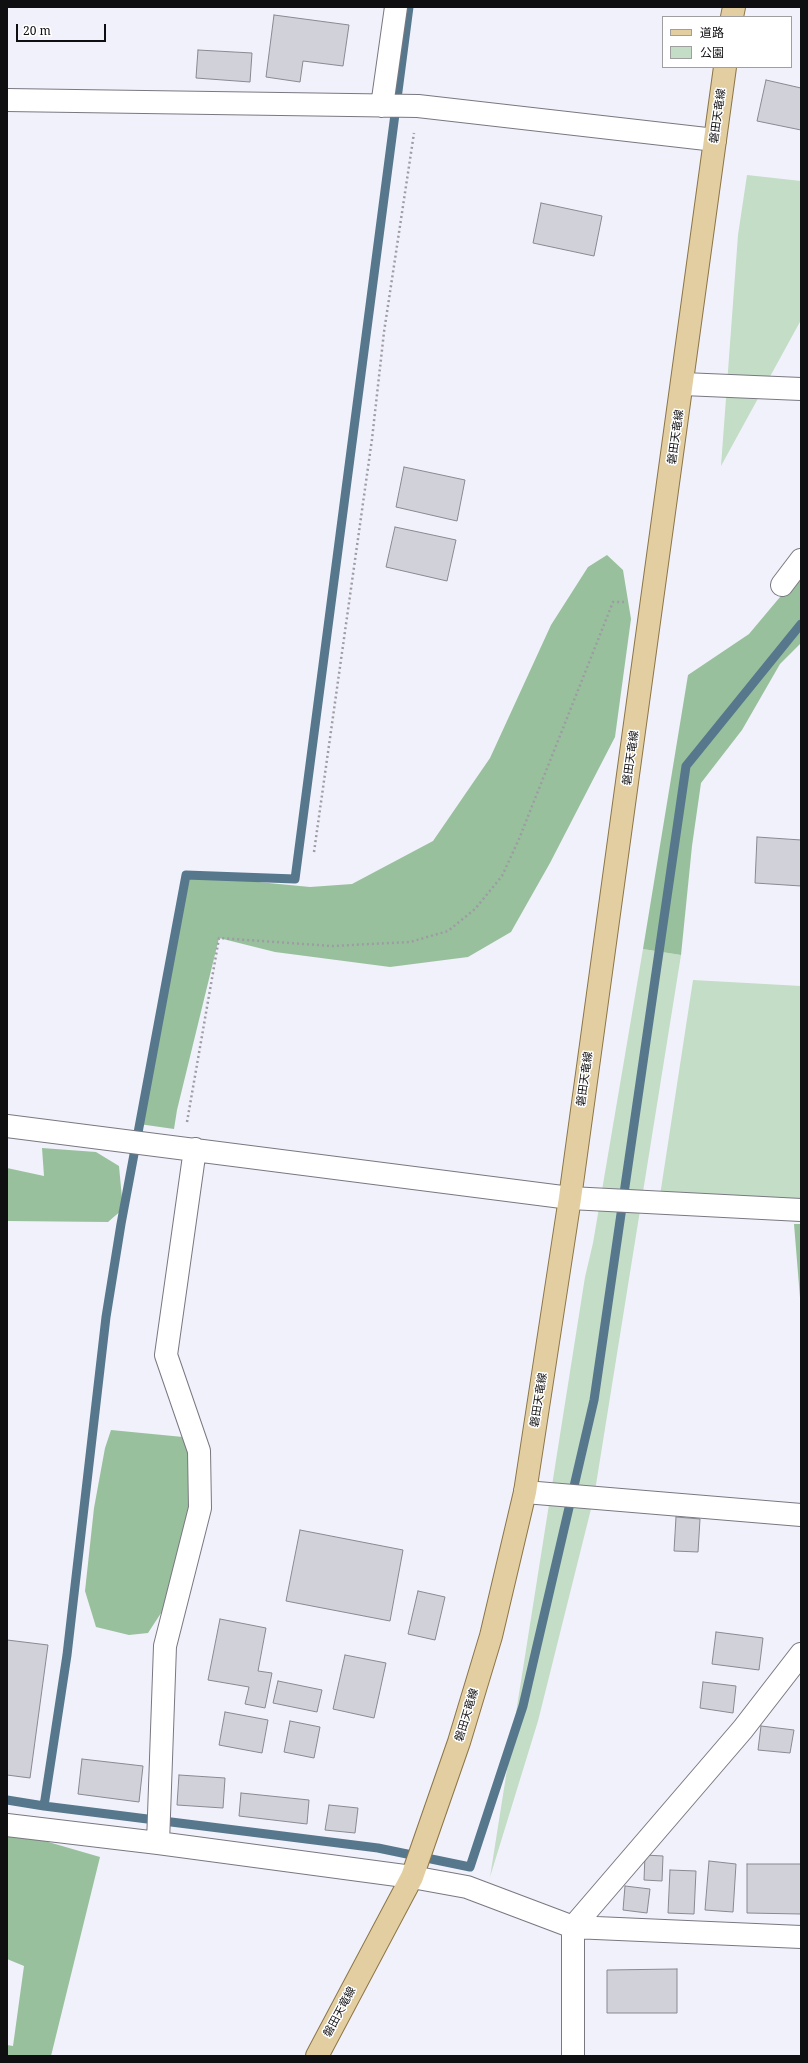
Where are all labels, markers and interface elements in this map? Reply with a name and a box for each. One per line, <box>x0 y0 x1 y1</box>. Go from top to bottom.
scale bar <box>18 16 108 42</box>
legend <box>662 16 792 68</box>
text: 20 m <box>23 22 51 39</box>
text: 道路 <box>700 24 724 41</box>
text: 公園 <box>700 44 724 61</box>
street label: 磐田天竜線 <box>708 88 728 144</box>
street label: 磐田天竜線 <box>666 409 686 465</box>
street label: 磐田天竜線 <box>621 730 641 786</box>
street label: 磐田天竜線 <box>575 1051 595 1107</box>
street label: 磐田天竜線 <box>528 1372 550 1428</box>
street label: 磐田天竜線 <box>453 1687 481 1743</box>
street label: 磐田天竜線 <box>321 1985 359 2039</box>

